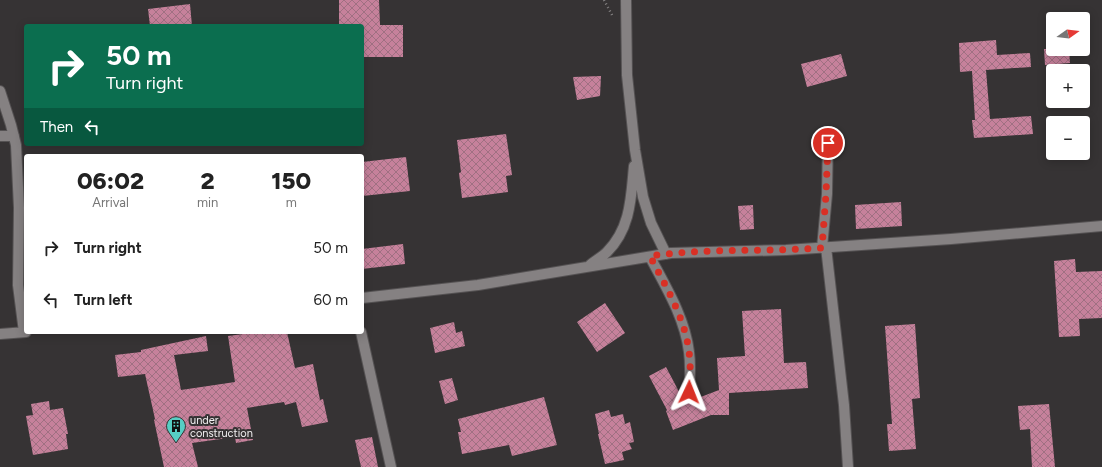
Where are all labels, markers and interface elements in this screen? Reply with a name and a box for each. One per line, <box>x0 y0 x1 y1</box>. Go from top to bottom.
north arrow <box>1046 12 1090 56</box>
map controls <box>1046 12 1090 160</box>
text: 50 m <box>106 38 172 72</box>
icon: right <box>40 40 92 92</box>
button: + <box>1046 64 1090 108</box>
text: Turn right <box>106 72 183 94</box>
icon: left <box>81 116 103 138</box>
button: − <box>1046 116 1090 160</box>
text: Then <box>40 118 73 136</box>
pin <box>811 126 845 160</box>
icon: arrive <box>817 132 839 154</box>
text: 06:02 <box>77 166 144 195</box>
text: 2 <box>201 166 215 195</box>
text: 150 <box>271 166 311 195</box>
text: Arrival <box>92 195 129 210</box>
text: min <box>197 195 218 210</box>
text: m <box>286 195 297 210</box>
icon: right <box>40 237 62 259</box>
text: Turn right <box>74 239 142 257</box>
text: 50 m <box>313 239 348 257</box>
icon: left <box>40 289 62 311</box>
text: Turn left <box>74 291 132 309</box>
text: 60 m <box>313 291 348 309</box>
position arrow <box>668 371 710 413</box>
place label: under construction <box>190 414 253 440</box>
building icon: under construction <box>165 415 187 443</box>

